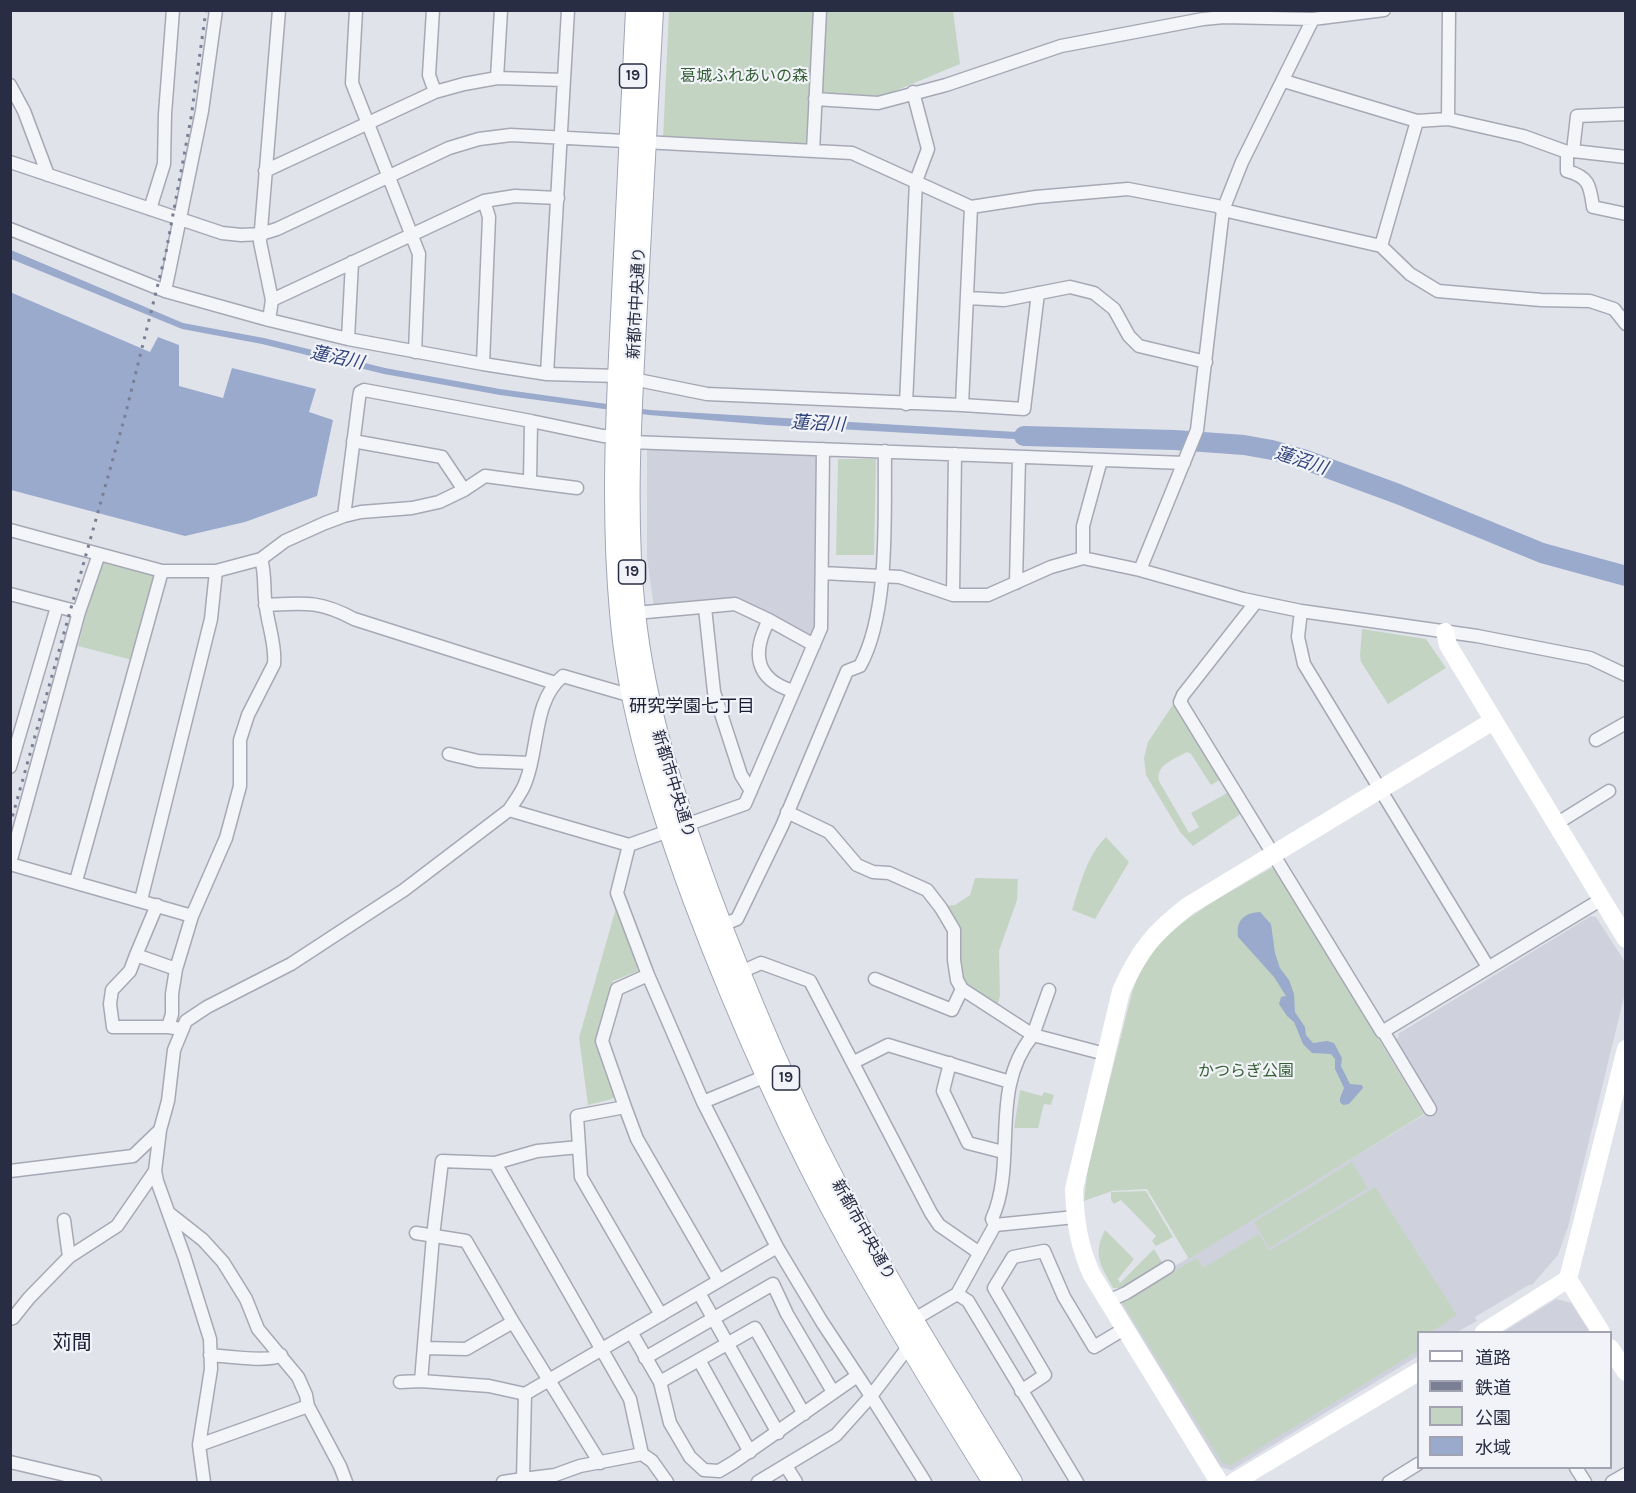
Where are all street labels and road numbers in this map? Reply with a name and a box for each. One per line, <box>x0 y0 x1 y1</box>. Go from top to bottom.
road number: 19 <box>620 64 646 88</box>
street label: 新都市中央通り <box>624 247 650 359</box>
road number: 19 <box>618 560 646 584</box>
street label: 新都市中央通り <box>647 728 699 840</box>
road number: 19 <box>772 1066 800 1090</box>
street label: 新都市中央通り <box>827 1176 899 1284</box>

